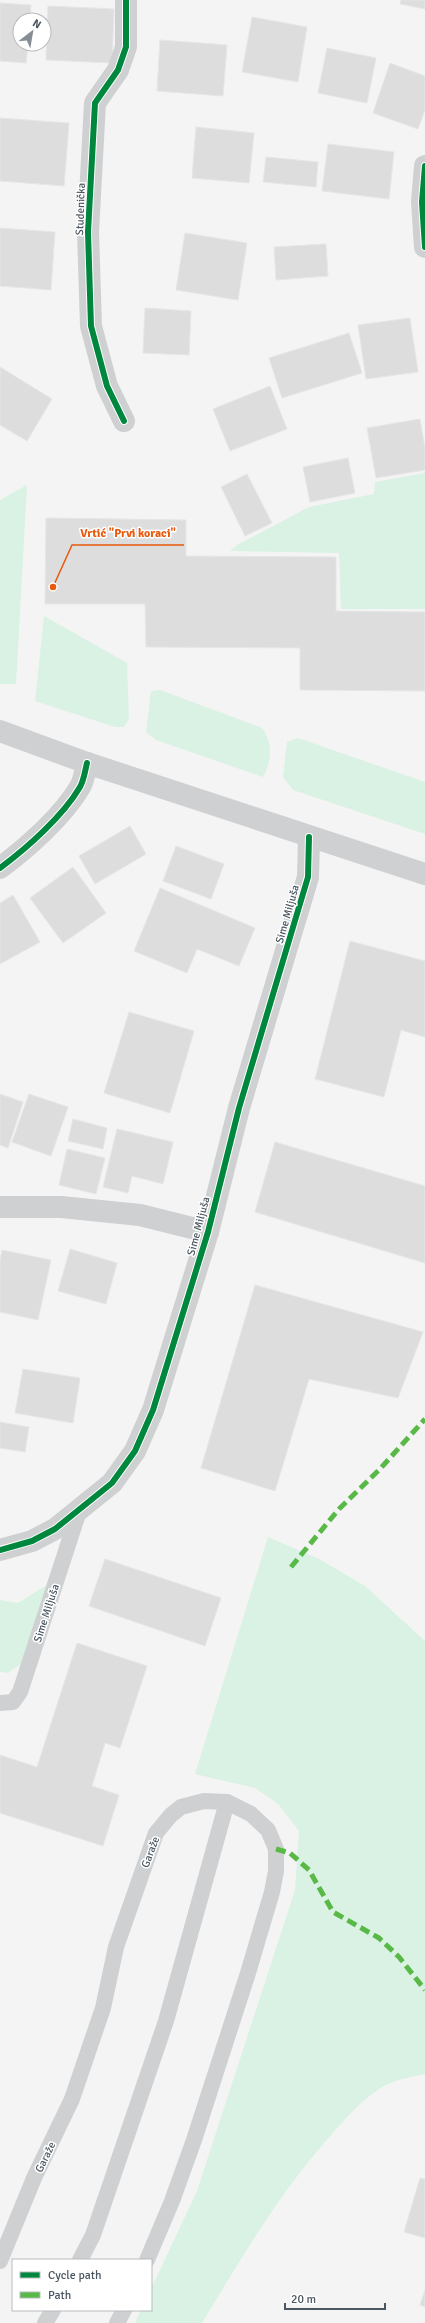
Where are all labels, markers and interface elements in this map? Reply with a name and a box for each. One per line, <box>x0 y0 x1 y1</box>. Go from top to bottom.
north arrow <box>12 12 52 52</box>
text: N <box>30 16 44 31</box>
street label: Studenička <box>73 182 88 236</box>
callout: Vrtić "Prvi koraci" <box>72 521 184 545</box>
text: Vrtić "Prvi koraci" <box>80 526 176 541</box>
street label: Sime Miljuša <box>273 883 302 945</box>
street label: Sime Miljuša <box>184 1195 213 1257</box>
street label: Sime Miljuša <box>31 1582 62 1644</box>
street label: Garaže <box>139 1835 162 1870</box>
street label: Garaže <box>32 2140 58 2175</box>
legend <box>12 2259 152 2311</box>
text: Cycle path <box>48 2268 101 2283</box>
scale bar <box>285 2285 385 2311</box>
text: Path <box>48 2288 71 2303</box>
text: 20 m <box>291 2292 316 2307</box>

